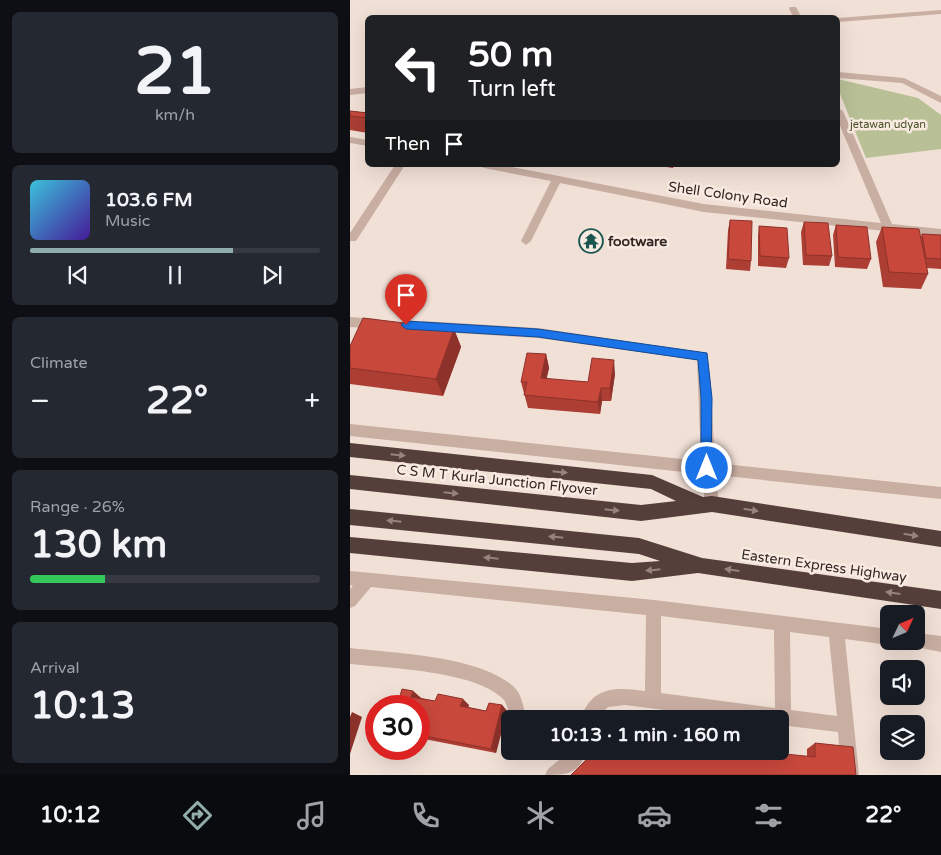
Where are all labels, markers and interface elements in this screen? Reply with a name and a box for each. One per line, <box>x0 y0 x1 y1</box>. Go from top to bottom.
text: 21 <box>134 33 216 112</box>
text: 50 m <box>468 34 553 76</box>
icon: left <box>385 35 450 100</box>
text: Turn left <box>468 76 556 102</box>
text: km/h <box>155 105 195 125</box>
park label: jetawan udyan <box>849 118 926 131</box>
icon: arrive <box>440 130 468 158</box>
text: Then <box>385 133 430 155</box>
street label: Shell Colony Road <box>667 178 789 212</box>
text: 103.6 FM <box>105 189 193 211</box>
text: Music <box>105 211 150 231</box>
temple icon: footware <box>578 228 604 254</box>
place label: footware <box>607 233 667 250</box>
icon: previous <box>64 261 92 289</box>
icon: pause <box>161 261 189 289</box>
icon: next <box>258 261 286 289</box>
pin <box>385 274 427 325</box>
icon: arrive <box>392 281 420 309</box>
text: Climate <box>30 353 88 373</box>
text: 22° <box>146 378 208 424</box>
text: − <box>30 384 50 418</box>
text: + <box>304 384 320 418</box>
position arrow <box>680 441 732 493</box>
one-way arrow <box>391 451 407 459</box>
street label: C S M T Kurla Junction Flyover <box>396 461 599 499</box>
one-way arrow <box>552 468 568 476</box>
one-way arrow <box>443 489 459 497</box>
text: Range · 26% <box>30 497 125 517</box>
one-way arrow <box>605 506 621 514</box>
one-way arrow <box>743 507 759 515</box>
one-way arrow <box>386 517 402 525</box>
text: 130 km <box>30 522 167 568</box>
one-way arrow <box>904 531 920 539</box>
one-way arrow <box>547 533 563 541</box>
street label: Eastern Express Highway <box>740 546 908 586</box>
one-way arrow <box>483 554 499 562</box>
one-way arrow <box>645 566 661 574</box>
one-way arrow <box>724 566 740 574</box>
one-way arrow <box>884 589 900 597</box>
north arrow <box>880 605 925 650</box>
map controls <box>880 605 925 760</box>
text: Arrival <box>30 658 79 678</box>
button: sound <box>880 660 925 705</box>
text: 10:13 <box>30 683 135 729</box>
speed limit sign: 30 <box>365 695 430 760</box>
button: layers <box>880 715 925 760</box>
text: 10:13 · 1 min · 160 m <box>549 724 741 746</box>
icon: directions <box>180 798 215 833</box>
icon: music <box>294 798 329 833</box>
icon: phone <box>408 798 443 833</box>
icon: climate <box>523 798 558 833</box>
icon: car <box>637 798 672 833</box>
icon: filters <box>751 798 786 833</box>
text: 10:12 <box>40 802 101 828</box>
text: 22° <box>865 802 901 828</box>

